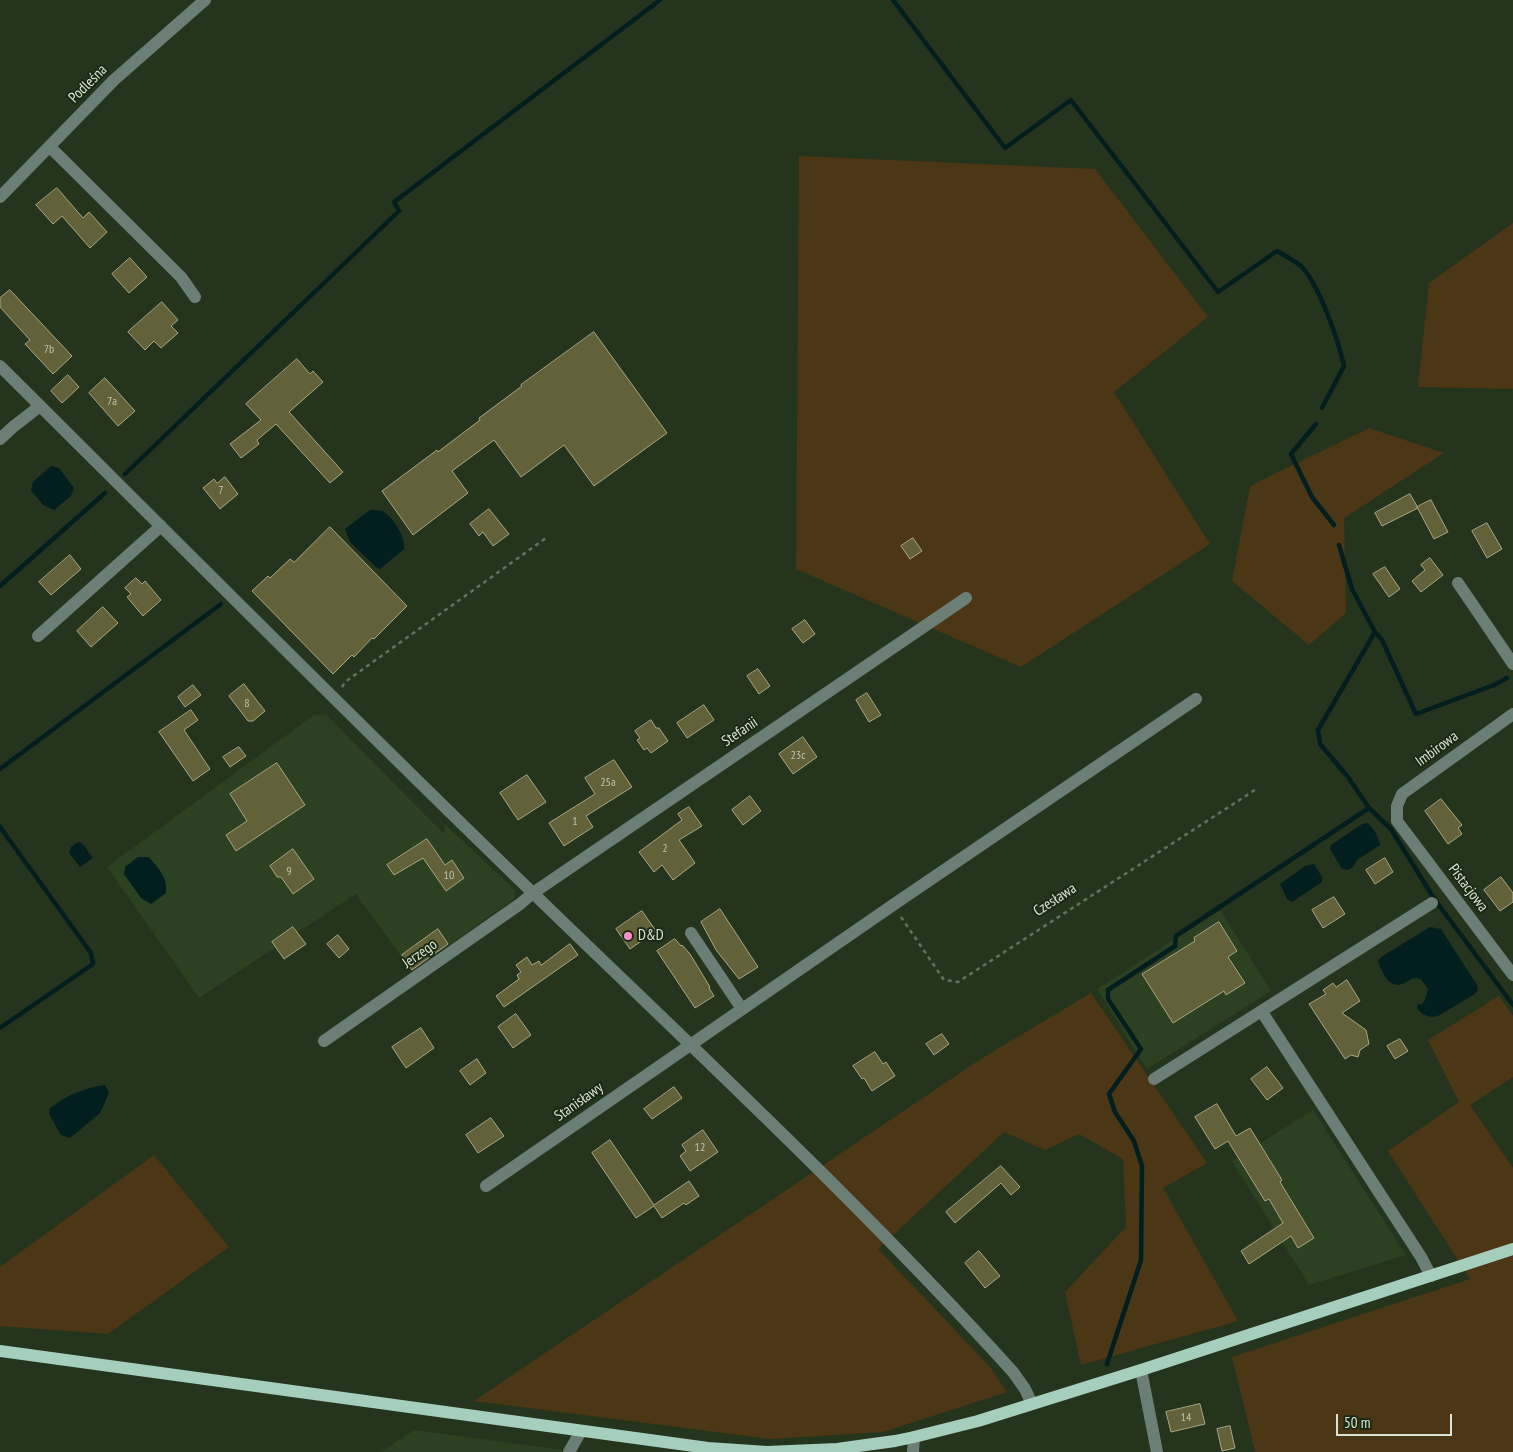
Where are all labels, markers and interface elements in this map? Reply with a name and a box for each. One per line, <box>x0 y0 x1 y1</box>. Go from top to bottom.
street label: Podleśna <box>65 61 111 107</box>
house number: 7b <box>44 343 54 357</box>
house number: 7a <box>107 395 117 409</box>
house number: 7 <box>218 484 224 498</box>
house number: 8 <box>244 697 250 711</box>
street label: Stefanii <box>719 713 761 751</box>
street label: Imbirowa <box>1412 728 1462 770</box>
house number: 23c <box>790 749 806 763</box>
house number: 25a <box>600 776 616 790</box>
house number: 1 <box>572 815 578 829</box>
house number: 2 <box>662 842 668 856</box>
street label: Pistacjowa <box>1444 861 1492 915</box>
house number: 9 <box>286 865 292 879</box>
house number: 10 <box>444 869 454 883</box>
street label: Czesława <box>1030 880 1080 920</box>
place label: D&D <box>638 927 664 945</box>
marker: D&D <box>622 930 634 942</box>
street label: Jerzego <box>399 936 441 972</box>
street label: Stanisławy <box>551 1079 607 1125</box>
house number: 12 <box>695 1141 705 1155</box>
scale bar <box>1338 1404 1454 1436</box>
house number: 14 <box>1181 1411 1191 1425</box>
text: 50 m <box>1344 1413 1370 1432</box>

